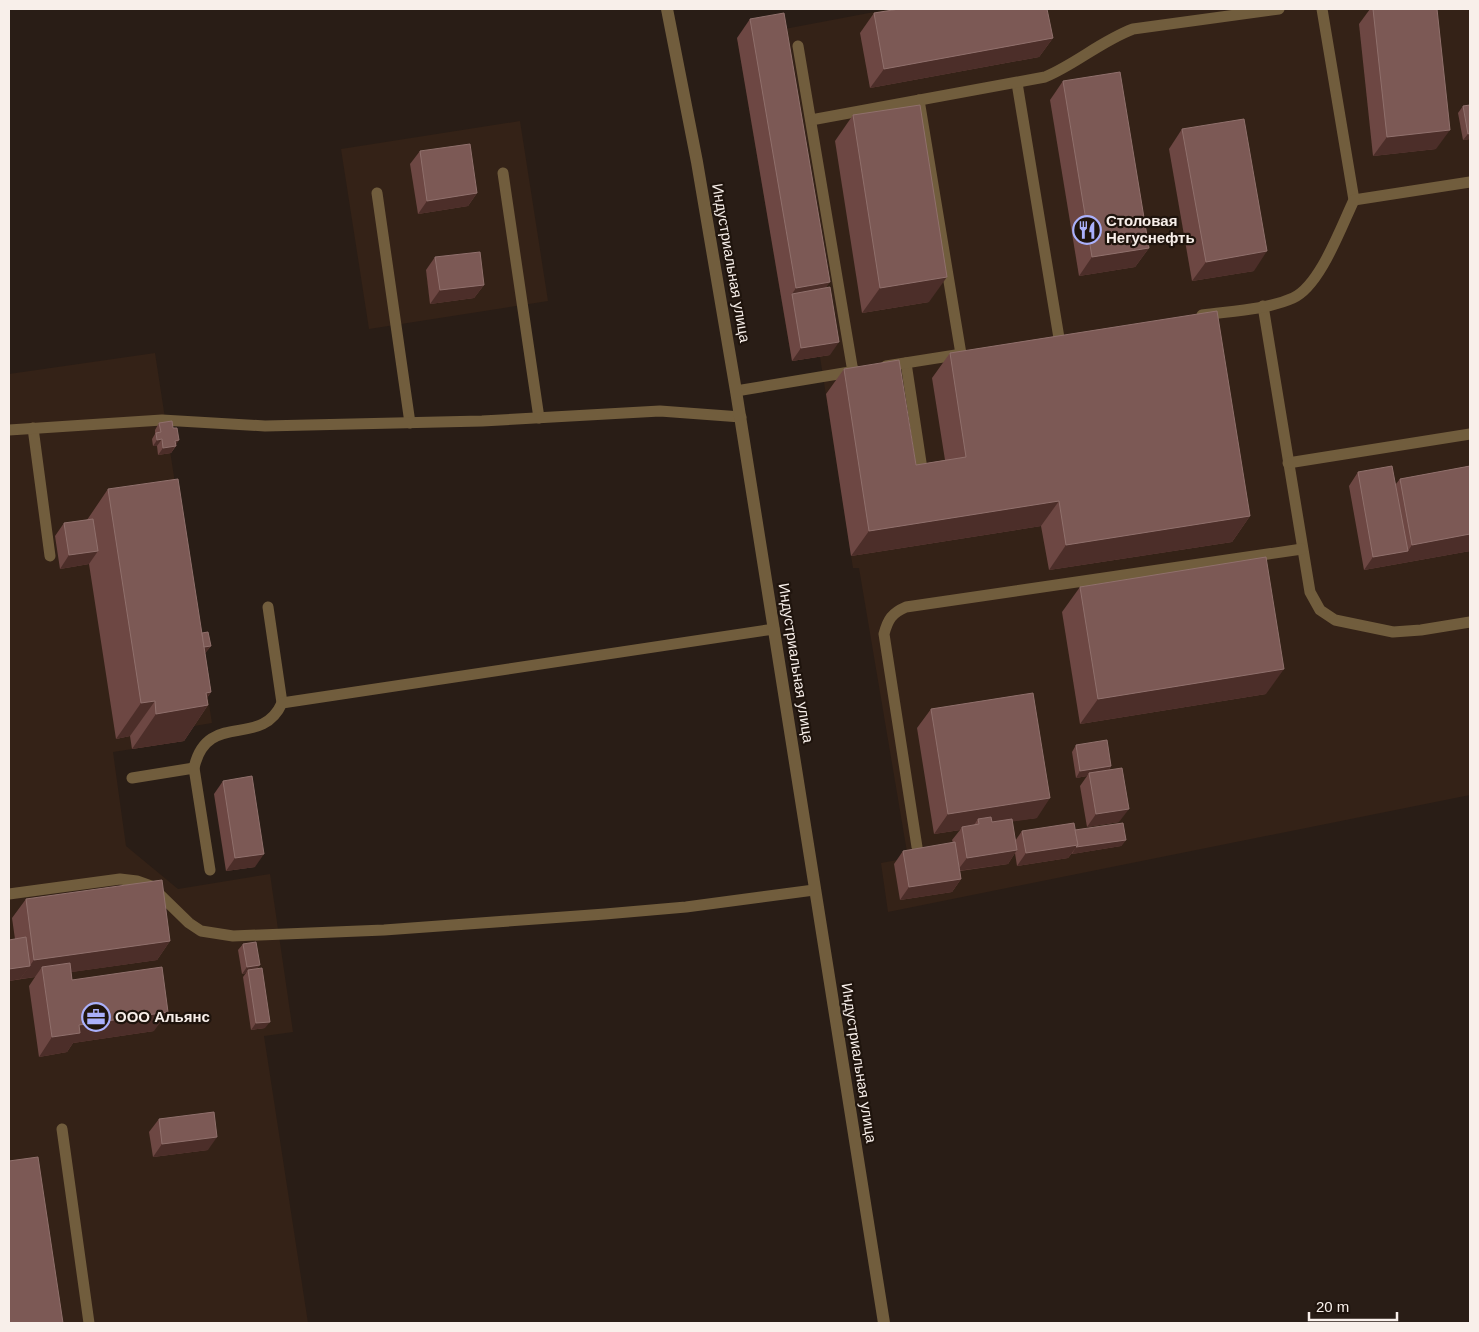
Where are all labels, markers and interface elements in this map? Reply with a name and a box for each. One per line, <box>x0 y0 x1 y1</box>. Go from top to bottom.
street label: Индустриальная улица <box>709 182 754 344</box>
place label: Столовая Негуснефть <box>1106 212 1195 246</box>
restaurant icon: Столовая Негуснефть <box>1072 215 1102 245</box>
street label: Индустриальная улица <box>775 582 818 745</box>
street label: Индустриальная улица <box>838 982 881 1145</box>
office icon: ООО Альянс <box>81 1002 111 1032</box>
place label: ООО Альянс <box>115 1008 210 1025</box>
scale bar <box>1309 1290 1396 1322</box>
text: 20 m <box>1316 1298 1349 1315</box>

